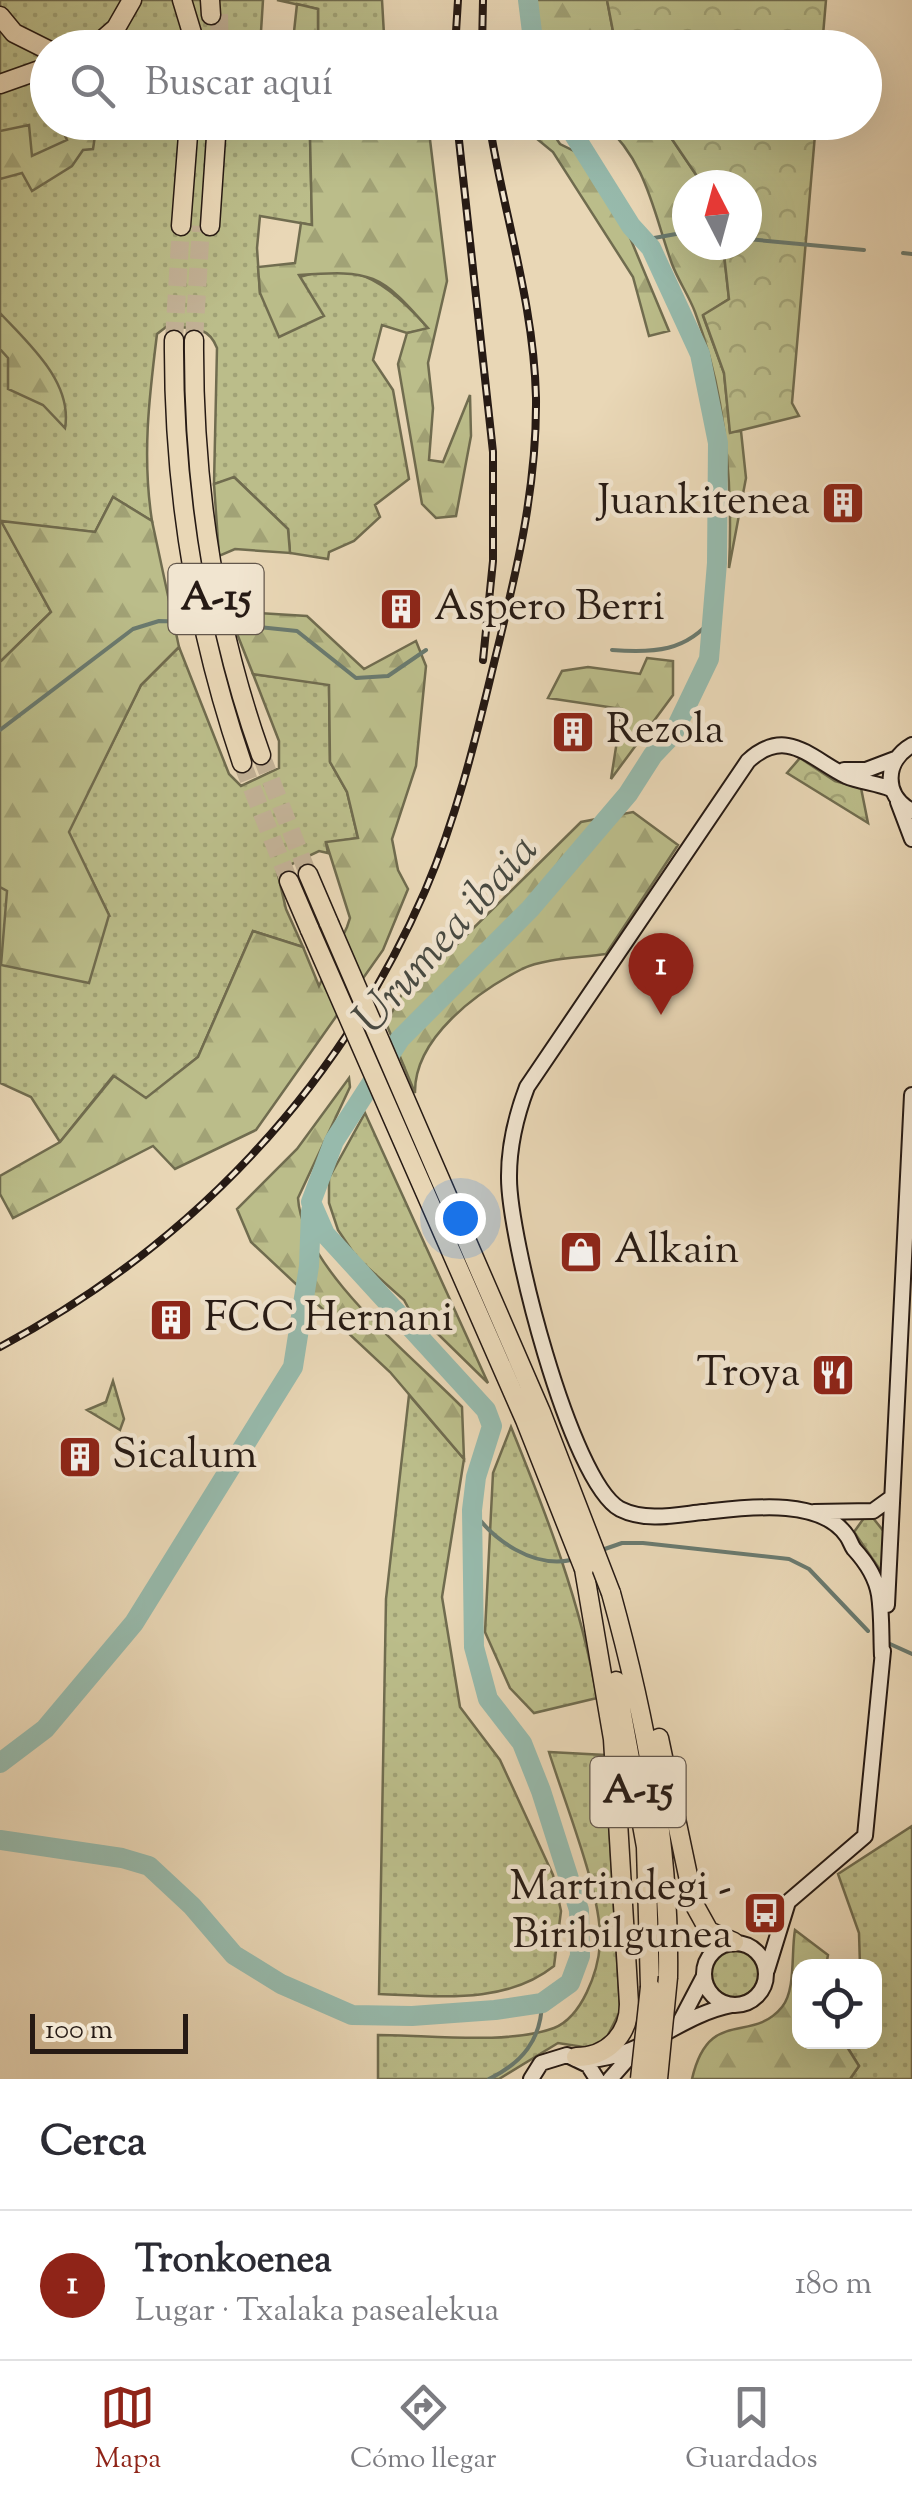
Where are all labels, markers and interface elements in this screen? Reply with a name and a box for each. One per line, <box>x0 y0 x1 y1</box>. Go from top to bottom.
search box <box>30 30 882 140</box>
icon: search <box>65 58 120 113</box>
text: Buscar aquí <box>145 58 333 112</box>
north arrow <box>672 170 762 260</box>
place label: Juankitenea <box>596 473 810 533</box>
building icon: Juankitenea <box>820 480 866 526</box>
road number: A-15 <box>168 564 264 634</box>
place label: Aspero Berri <box>434 579 665 639</box>
building icon: Aspero Berri <box>378 586 424 632</box>
place label: Rezola <box>606 702 724 762</box>
building icon: Rezola <box>550 709 596 755</box>
water label: Urumea ibaia <box>340 821 556 1051</box>
pin: 1 <box>628 932 694 1015</box>
your location <box>435 1193 486 1244</box>
place label: Alkain <box>614 1222 739 1282</box>
shop icon: Alkain <box>558 1229 604 1275</box>
place label: FCC Hernani <box>204 1290 453 1350</box>
building icon: FCC Hernani <box>148 1297 194 1343</box>
place label: Troya <box>696 1345 800 1405</box>
restaurant icon: Troya <box>810 1352 856 1398</box>
place label: Sicalum <box>112 1427 257 1487</box>
building icon: Sicalum <box>57 1434 103 1480</box>
road number: A-15 <box>590 1757 686 1827</box>
place label: Martindegi - Biribilgunea <box>510 1859 732 1967</box>
bus stop icon: Martindegi - Biribilgunea <box>742 1890 788 1936</box>
map controls <box>792 1959 882 2049</box>
button: locate <box>792 1959 882 2049</box>
scale bar <box>30 2009 188 2054</box>
text: 100 m <box>45 2011 113 2051</box>
text: Cerca <box>40 2114 146 2174</box>
text: Tronkoenea <box>135 2235 332 2289</box>
text: 1 <box>67 2262 78 2308</box>
text: 180 m <box>795 2262 872 2308</box>
text: Lugar · Txalaka pasealekua <box>135 2289 499 2335</box>
tab: Mapa <box>94 2380 161 2480</box>
tab: Cómo llegar <box>350 2380 496 2480</box>
tab: Guardados <box>685 2380 818 2480</box>

